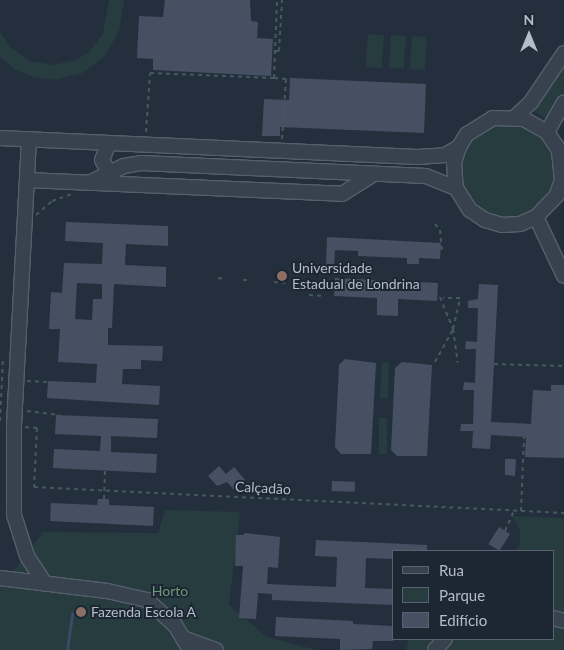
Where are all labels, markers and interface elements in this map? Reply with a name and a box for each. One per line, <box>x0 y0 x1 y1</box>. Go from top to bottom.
north arrow <box>504 10 554 60</box>
text: N <box>524 11 534 28</box>
place label: Universidade Estadual de Londrina <box>292 260 420 292</box>
marker: Universidade Estadual de Londrina <box>276 270 288 282</box>
street label: Calçadão <box>235 478 291 498</box>
legend <box>392 550 554 640</box>
text: Rua <box>439 561 464 579</box>
park label: Horto <box>152 583 188 599</box>
text: Parque <box>439 586 485 604</box>
place label: Fazenda Escola A <box>91 604 197 620</box>
marker: Fazenda Escola A <box>75 606 87 618</box>
text: Edifício <box>439 611 487 629</box>

